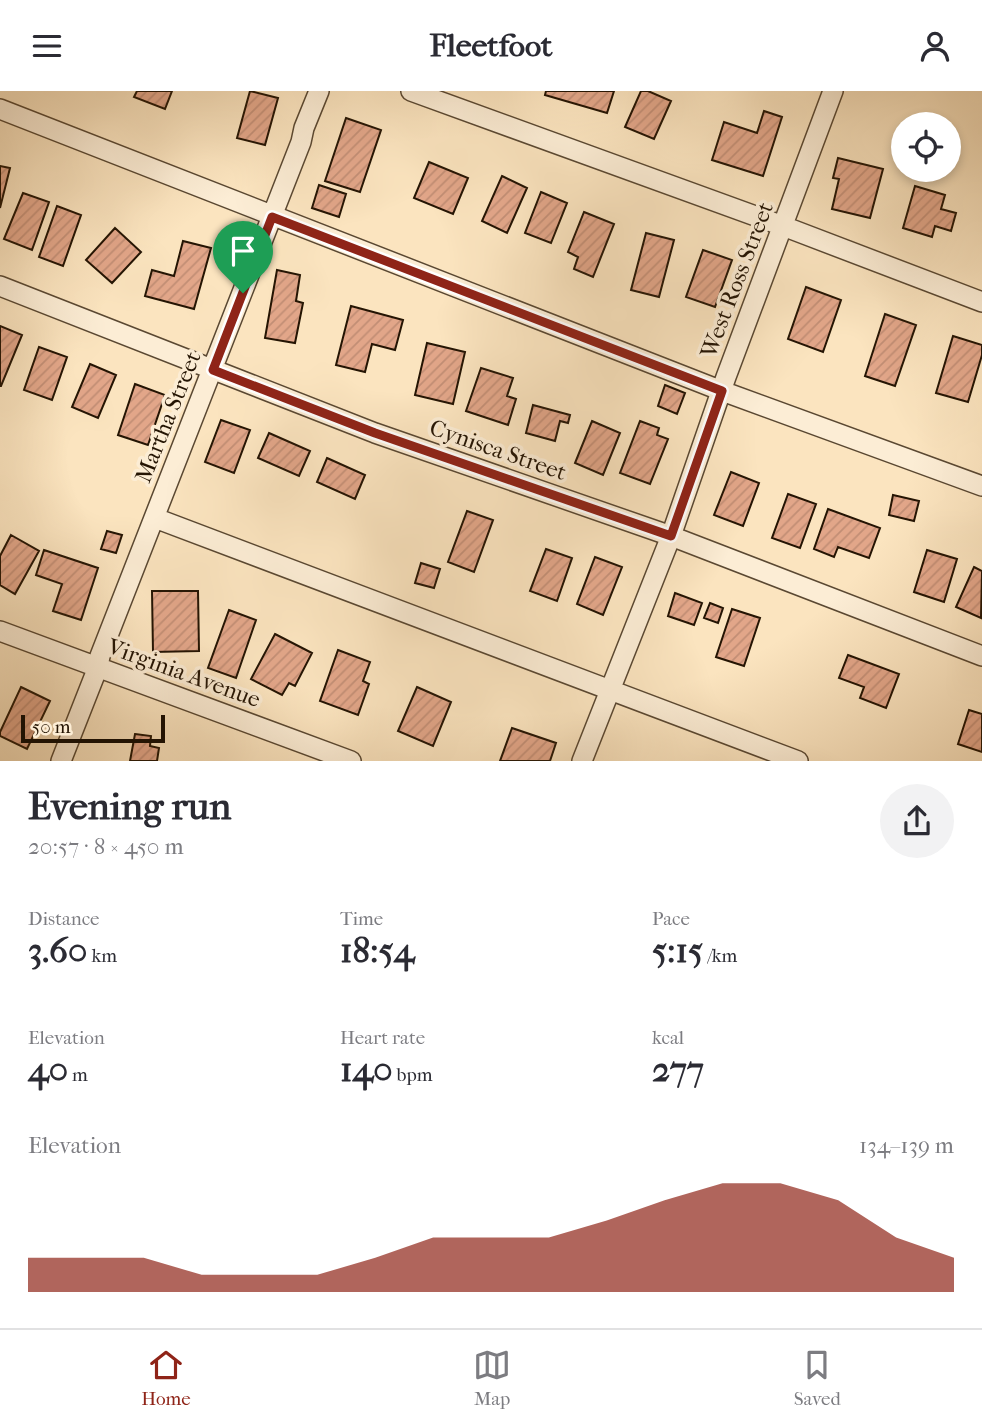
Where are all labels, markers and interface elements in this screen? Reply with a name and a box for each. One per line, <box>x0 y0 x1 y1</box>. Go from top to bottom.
icon: menu <box>28 27 66 65</box>
text: Fleetfoot <box>430 27 552 64</box>
icon: person <box>916 27 954 65</box>
map controls <box>891 112 961 182</box>
button: locate <box>891 112 961 182</box>
street label: West Ross Street <box>695 198 779 363</box>
pin <box>213 221 273 293</box>
icon: arrive <box>224 232 262 270</box>
street label: Martha Street <box>129 348 207 486</box>
street label: Cynisca Street <box>426 414 570 486</box>
street label: Virginia Avenue <box>103 633 264 713</box>
scale bar <box>21 712 164 744</box>
text: 50 m <box>32 716 71 738</box>
text: Evening run <box>28 784 231 829</box>
button: share <box>880 784 954 858</box>
text: 20:57 · 8 × 450 m <box>28 833 184 860</box>
text: Distance <box>28 908 99 930</box>
text: Time <box>340 908 383 930</box>
text: Pace <box>652 908 690 930</box>
text: 3.60 <box>28 930 87 971</box>
text: 18:54 <box>340 930 414 971</box>
text: 5:15 <box>652 930 703 971</box>
text: km <box>87 945 117 967</box>
text: /km <box>703 945 737 967</box>
text: Elevation <box>28 1027 105 1049</box>
text: Heart rate <box>340 1027 425 1049</box>
text: kcal <box>652 1027 684 1049</box>
text: 40 <box>28 1049 68 1090</box>
text: 140 <box>340 1049 392 1090</box>
text: 277 <box>652 1049 704 1090</box>
text: m <box>68 1064 88 1086</box>
text: bpm <box>392 1064 433 1086</box>
text: Elevation <box>28 1132 121 1159</box>
text: 134–139 m <box>859 1132 954 1159</box>
tab: Home <box>141 1346 191 1410</box>
tab: Map <box>473 1346 511 1410</box>
tab: Saved <box>794 1346 841 1410</box>

